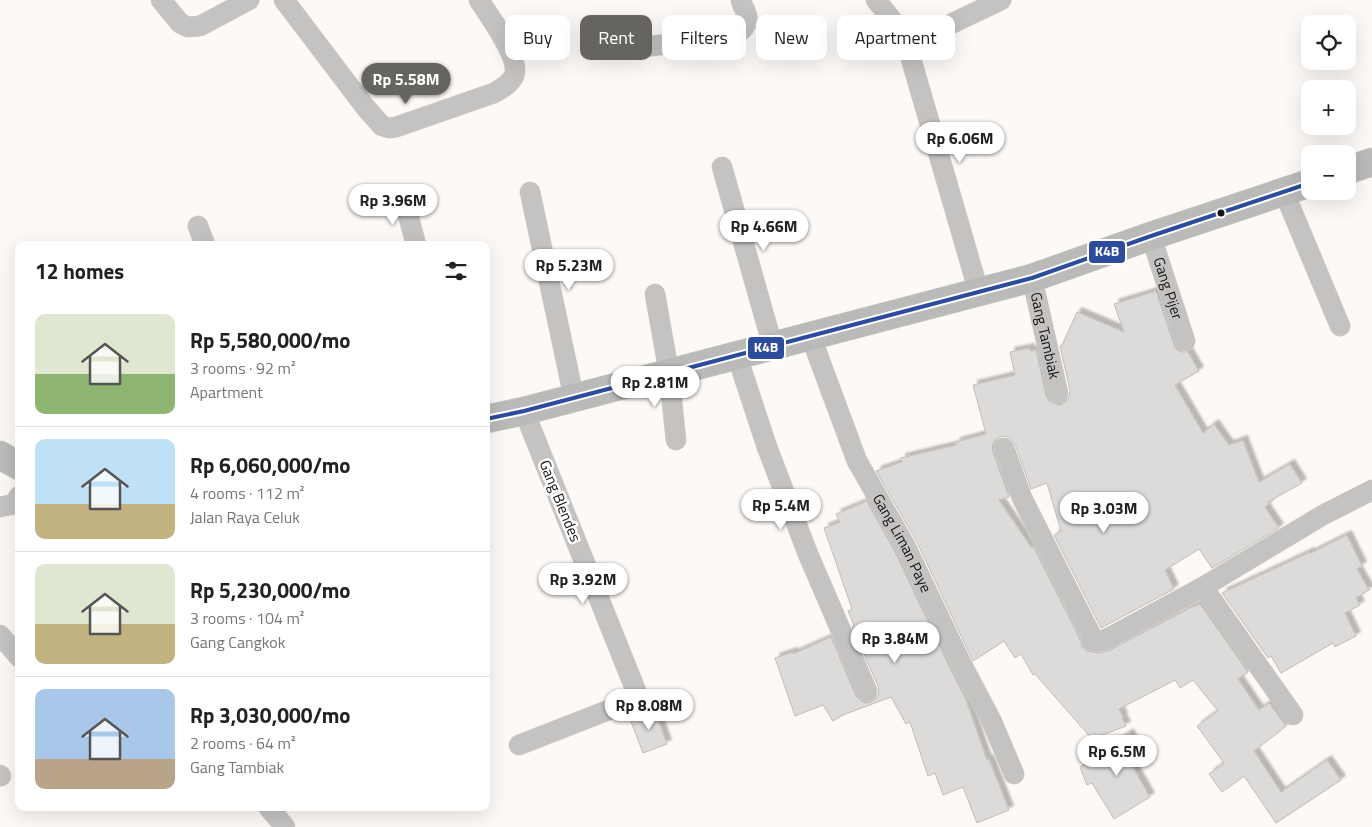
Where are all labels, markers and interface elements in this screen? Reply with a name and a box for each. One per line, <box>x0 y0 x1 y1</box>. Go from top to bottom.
chip: Buy <box>505 15 570 60</box>
chip: Rent <box>580 15 652 60</box>
chip: Filters <box>662 15 746 60</box>
chip: New <box>756 15 827 60</box>
chip: Apartment <box>837 15 955 60</box>
map controls <box>1301 15 1356 200</box>
button: locate <box>1301 15 1356 70</box>
pin: Rp 5.58M <box>354 62 458 105</box>
text: Rp 5.58M <box>373 67 439 91</box>
button: + <box>1301 80 1356 135</box>
pin: Rp 6.06M <box>908 121 1012 164</box>
text: Rp 6.06M <box>927 126 993 150</box>
button: − <box>1301 145 1356 200</box>
pin: Rp 3.96M <box>341 184 445 226</box>
text: Rp 3.96M <box>360 188 426 212</box>
unlabelled marker <box>1216 208 1226 218</box>
pin: Rp 4.66M <box>712 210 816 252</box>
text: Rp 4.66M <box>731 214 797 238</box>
line badge: K4B <box>1088 240 1126 264</box>
text: K4B <box>1095 240 1119 261</box>
pin: Rp 5.23M <box>517 248 621 291</box>
text: Rp 5.23M <box>536 253 602 277</box>
street label: Gang Pijer <box>1148 254 1189 322</box>
text: 12 homes <box>35 255 124 287</box>
icon: filters <box>442 257 470 285</box>
street label: Gang Tambiak <box>1025 290 1066 381</box>
text: Rp 5,580,000/mo <box>190 324 351 356</box>
icon: home <box>75 334 135 394</box>
line badge: K4B <box>747 336 785 360</box>
text: K4B <box>754 336 778 357</box>
text: 3 rooms · 92 m² <box>190 356 295 380</box>
pin: Rp 2.81M <box>603 366 707 408</box>
text: Rp 2.81M <box>622 370 688 394</box>
text: Apartment <box>190 380 263 404</box>
text: Rp 6,060,000/mo <box>190 449 351 481</box>
street label: Gang Blendes <box>534 456 587 545</box>
icon: home <box>75 459 135 519</box>
text: 4 rooms · 112 m² <box>190 481 304 505</box>
pin: Rp 5.4M <box>735 488 827 531</box>
street label: Gang Liman Paye <box>867 489 938 596</box>
pin: Rp 3.03M <box>1052 492 1156 534</box>
text: Rp 5.4M <box>752 493 810 517</box>
text: Rp 3.03M <box>1071 496 1137 520</box>
text: Jalan Raya Celuk <box>190 505 300 529</box>
pin: Rp 3.92M <box>531 562 635 605</box>
text: Rp 3.92M <box>550 567 616 591</box>
text: Rp 5,230,000/mo <box>190 574 351 606</box>
icon: home <box>75 584 135 644</box>
text: 3 rooms · 104 m² <box>190 606 304 630</box>
pin: Rp 3.84M <box>843 622 947 664</box>
text: Rp 3.84M <box>862 626 928 650</box>
text: Gang Cangkok <box>190 630 285 654</box>
pin: Rp 8.08M <box>597 688 701 731</box>
text: Rp 8.08M <box>616 693 682 717</box>
text: Rp 3,030,000/mo <box>190 699 351 731</box>
icon: home <box>75 709 135 769</box>
text: 2 rooms · 64 m² <box>190 731 295 755</box>
pin: Rp 6.5M <box>1071 734 1163 777</box>
text: Rp 6.5M <box>1088 739 1146 763</box>
text: Gang Tambiak <box>190 755 284 779</box>

